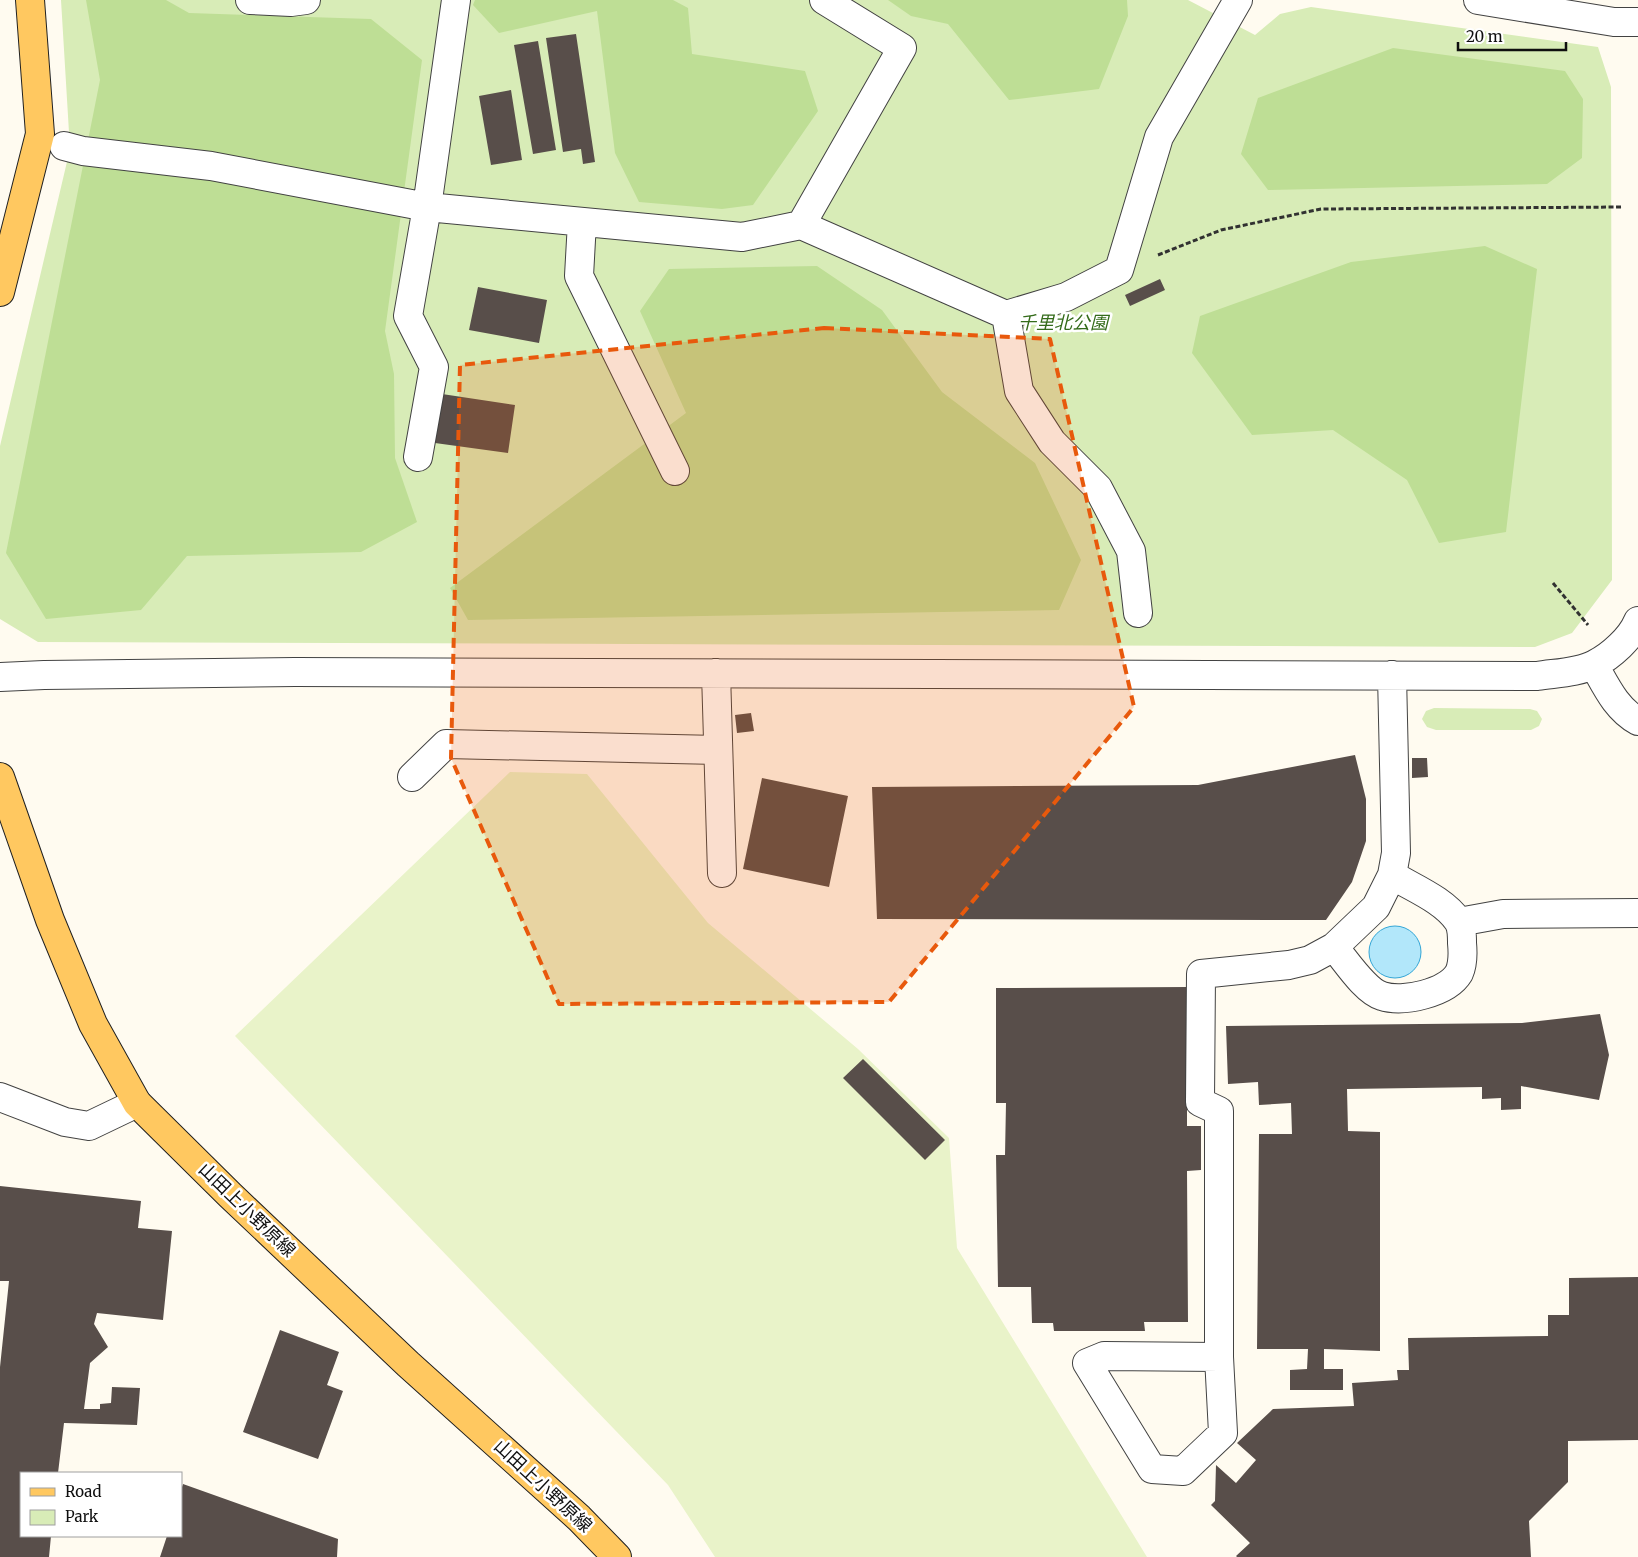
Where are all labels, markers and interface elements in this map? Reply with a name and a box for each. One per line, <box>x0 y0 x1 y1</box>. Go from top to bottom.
scale bar <box>1458 20 1566 52</box>
text: 20 m <box>1466 27 1503 46</box>
park label: 千里北公園 <box>1018 311 1111 334</box>
street label: 山田上小野原線 <box>194 1158 301 1262</box>
street label: 山田上小野原線 <box>489 1434 597 1537</box>
legend <box>20 1472 182 1537</box>
text: Road <box>65 1482 101 1501</box>
text: Park <box>65 1507 99 1526</box>

